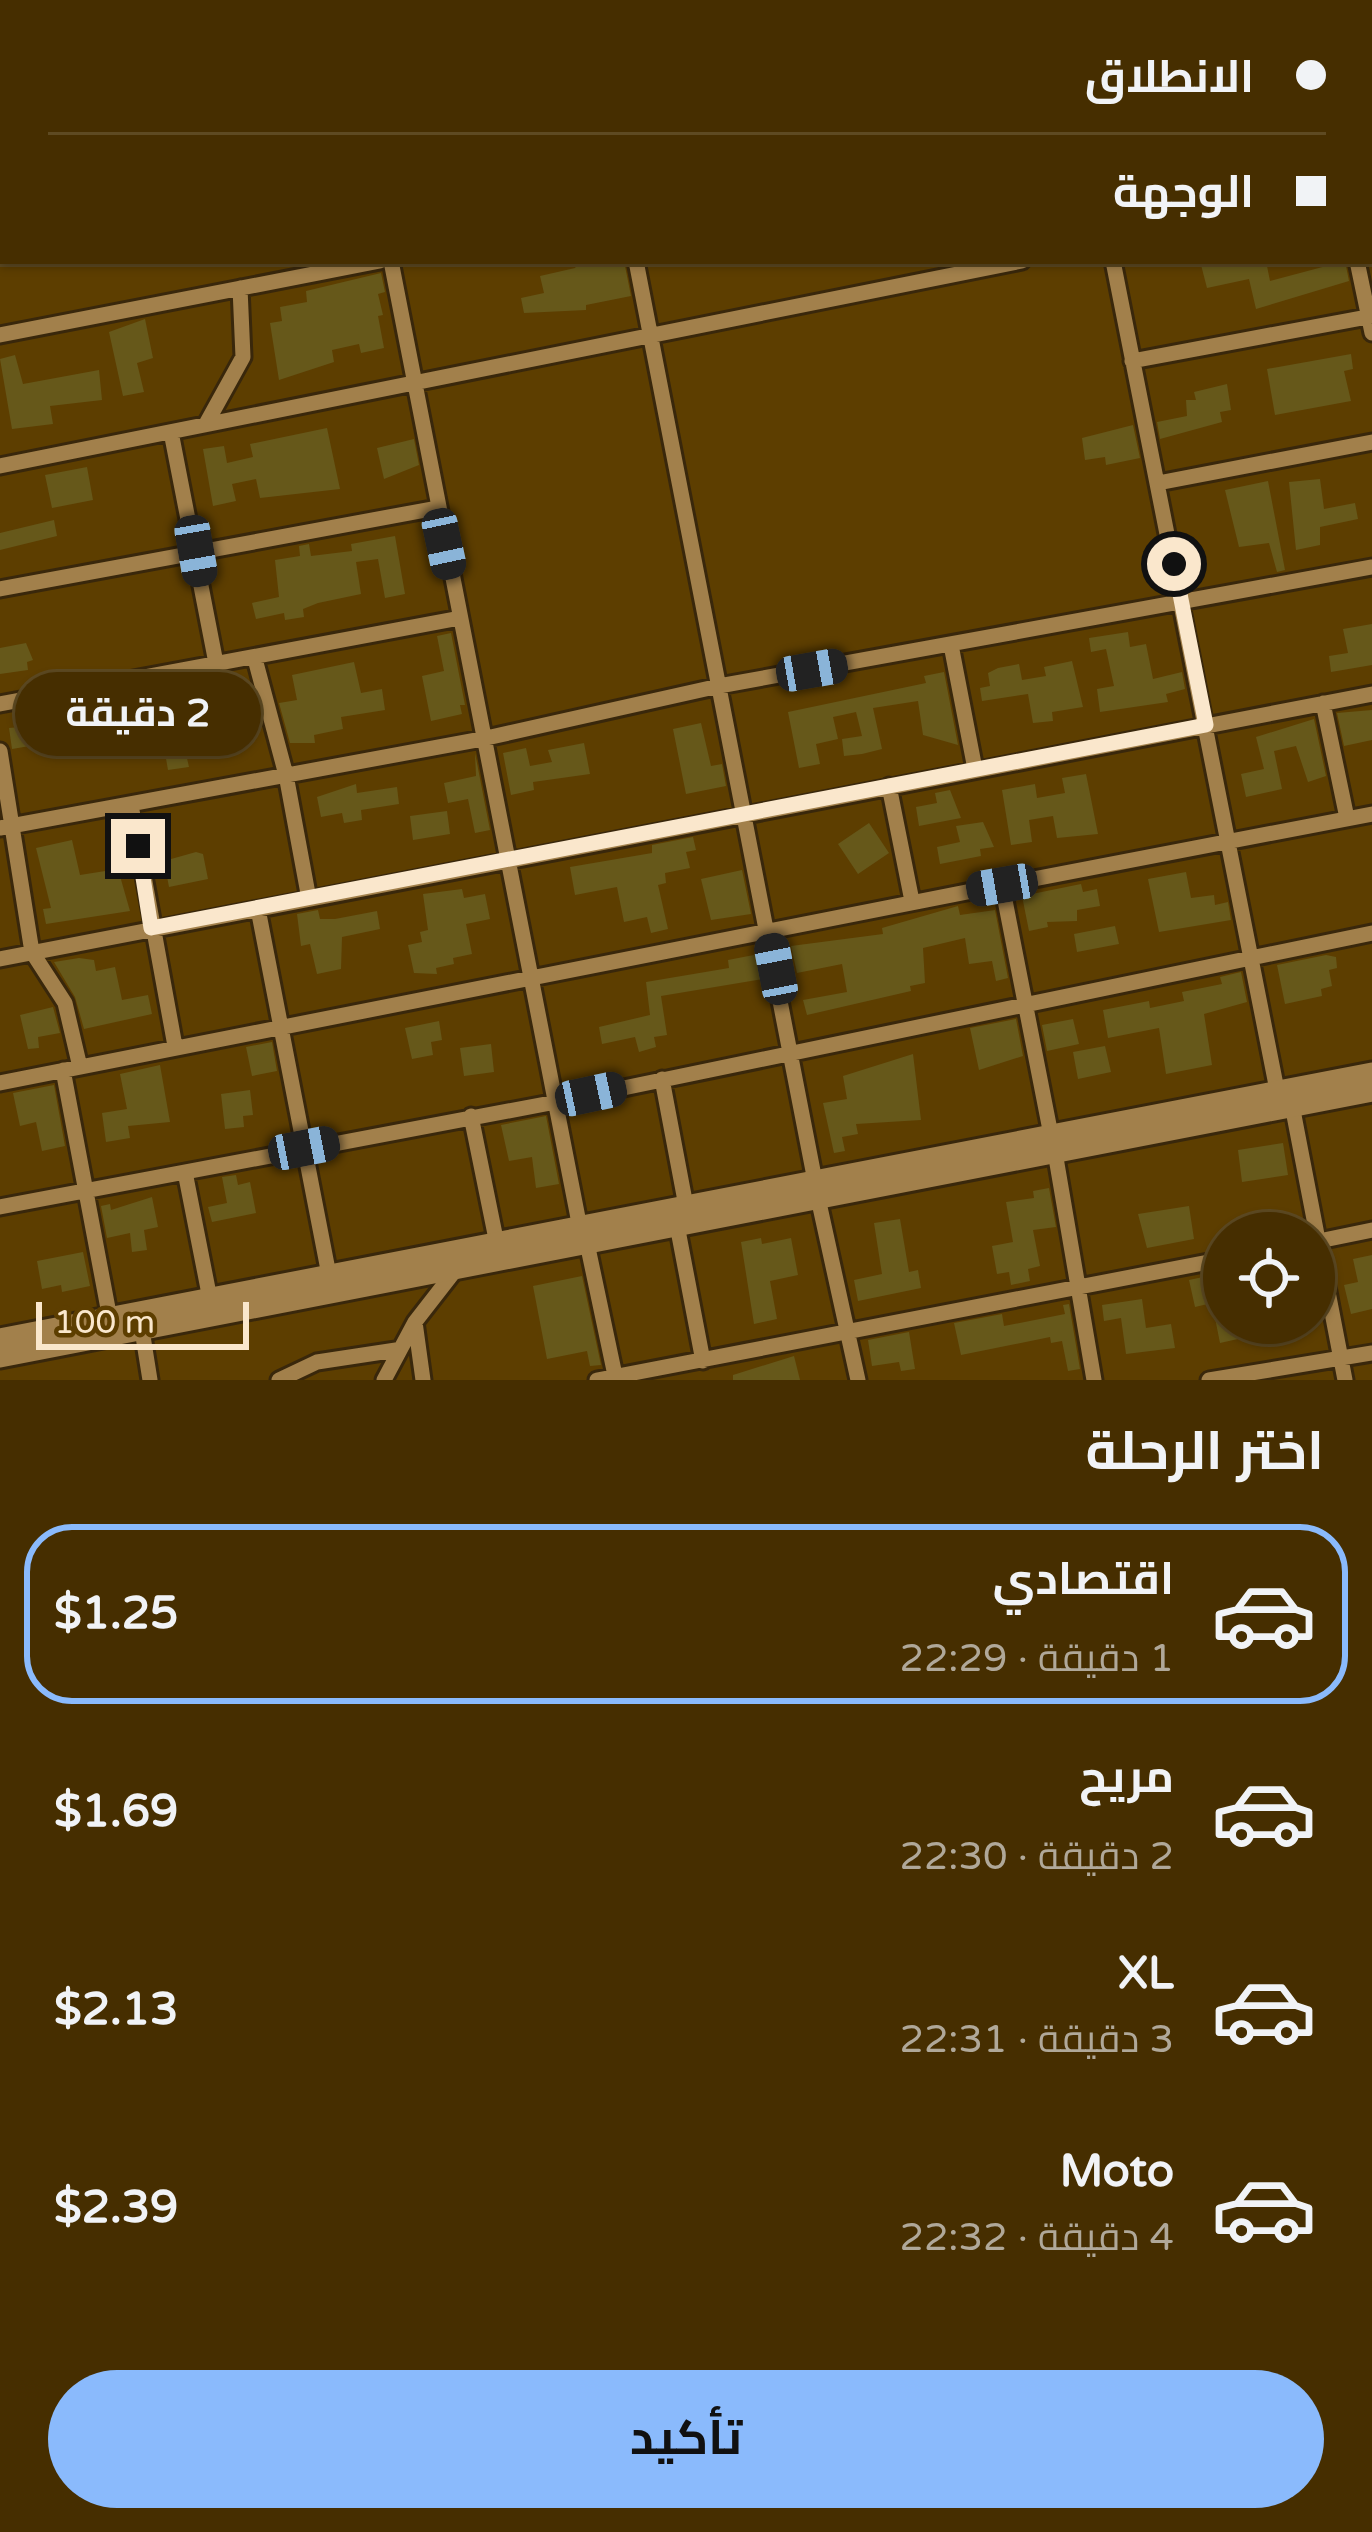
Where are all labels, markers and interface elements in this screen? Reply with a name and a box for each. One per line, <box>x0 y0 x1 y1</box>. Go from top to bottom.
text: الانطلاق <box>1085 51 1254 105</box>
text: الوجهة <box>1113 166 1254 220</box>
car <box>419 505 469 583</box>
car <box>172 512 220 590</box>
route start <box>1147 537 1201 591</box>
car <box>773 646 851 694</box>
callout: 2 دقيقة <box>15 672 261 756</box>
text: 2 دقيقة <box>66 690 210 737</box>
route end <box>111 819 165 873</box>
car <box>963 861 1041 909</box>
car <box>751 930 801 1008</box>
car <box>552 1069 630 1119</box>
car <box>265 1123 343 1173</box>
map controls <box>1203 1212 1335 1344</box>
button: locate <box>1203 1212 1335 1344</box>
scale bar <box>36 1296 249 1349</box>
text: 100 m <box>54 1303 155 1342</box>
text: اختر الرحلة <box>1086 1419 1324 1484</box>
text: اقتصادي <box>993 1553 1174 1607</box>
icon: car <box>1210 1560 1318 1668</box>
text: $1.25 <box>54 1587 178 1641</box>
text: 1 دقيقة · 22:29 <box>899 1635 1174 1682</box>
text: مريح <box>1079 1751 1174 1805</box>
icon: car <box>1210 1758 1318 1866</box>
text: $1.69 <box>54 1785 178 1839</box>
text: 2 دقيقة · 22:30 <box>899 1833 1174 1880</box>
text: XL <box>1118 1947 1174 2001</box>
icon: car <box>1210 1956 1318 2064</box>
text: $2.13 <box>54 1983 178 2037</box>
text: 3 دقيقة · 22:31 <box>899 2016 1174 2063</box>
text: Moto <box>1060 2145 1174 2199</box>
icon: car <box>1210 2154 1318 2262</box>
text: $2.39 <box>54 2181 178 2235</box>
text: 4 دقيقة · 22:32 <box>899 2214 1174 2261</box>
button: تأكيد <box>48 2370 1324 2508</box>

